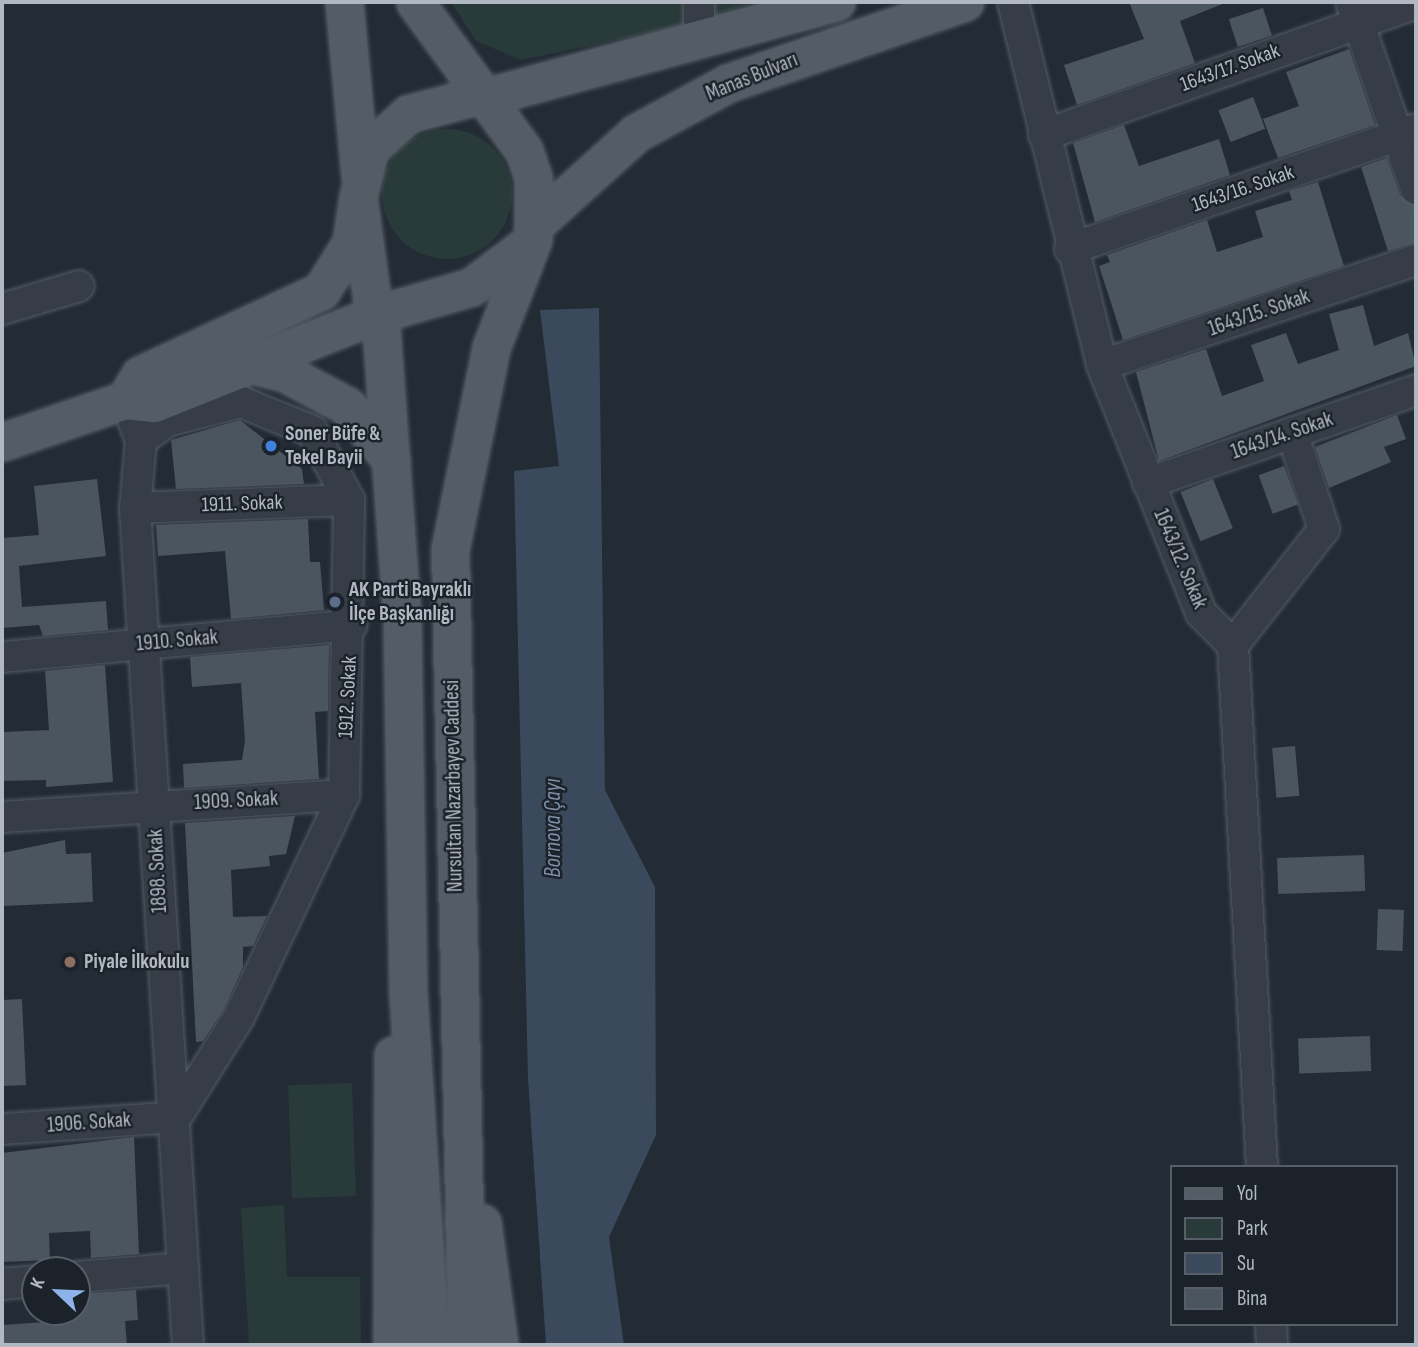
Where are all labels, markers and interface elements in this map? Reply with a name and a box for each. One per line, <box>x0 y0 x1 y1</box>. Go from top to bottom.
street label: 1643/17. Sokak <box>1177 38 1283 98</box>
street label: Manas Bulvarı <box>703 47 801 107</box>
street label: 1643/16. Sokak <box>1189 160 1297 218</box>
street label: 1643/15. Sokak <box>1205 284 1313 342</box>
street label: 1643/14. Sokak <box>1228 407 1336 465</box>
place label: Soner Büfe & Tekel Bayii <box>285 421 380 471</box>
marker: Soner Büfe & Tekel Bayii <box>263 438 279 454</box>
street label: 1911. Sokak <box>201 490 283 518</box>
street label: 1643/12. Sokak <box>1148 505 1212 613</box>
place label: AK Parti Bayraklı İlçe Başkanlığı <box>349 577 471 627</box>
marker: AK Parti Bayraklı İlçe Başkanlığı <box>327 594 343 610</box>
street label: 1910. Sokak <box>135 625 219 657</box>
street label: 1912. Sokak <box>333 655 363 739</box>
street label: Nursultan Nazarbayev Caddesi <box>440 680 468 892</box>
water label: Bornova Çayı <box>539 779 567 877</box>
street label: 1909. Sokak <box>193 786 279 816</box>
street label: 1898. Sokak <box>143 828 173 914</box>
place label: Piyale İlkokulu <box>84 949 189 975</box>
marker: Piyale İlkokulu <box>62 954 78 970</box>
street label: 1906. Sokak <box>46 1108 132 1138</box>
legend <box>1170 1165 1397 1326</box>
text: Yol <box>1237 1181 1257 1206</box>
text: Park <box>1237 1216 1268 1241</box>
text: Su <box>1237 1251 1255 1276</box>
north arrow <box>21 1256 91 1326</box>
text: K <box>26 1275 50 1292</box>
text: Bina <box>1237 1286 1267 1311</box>

